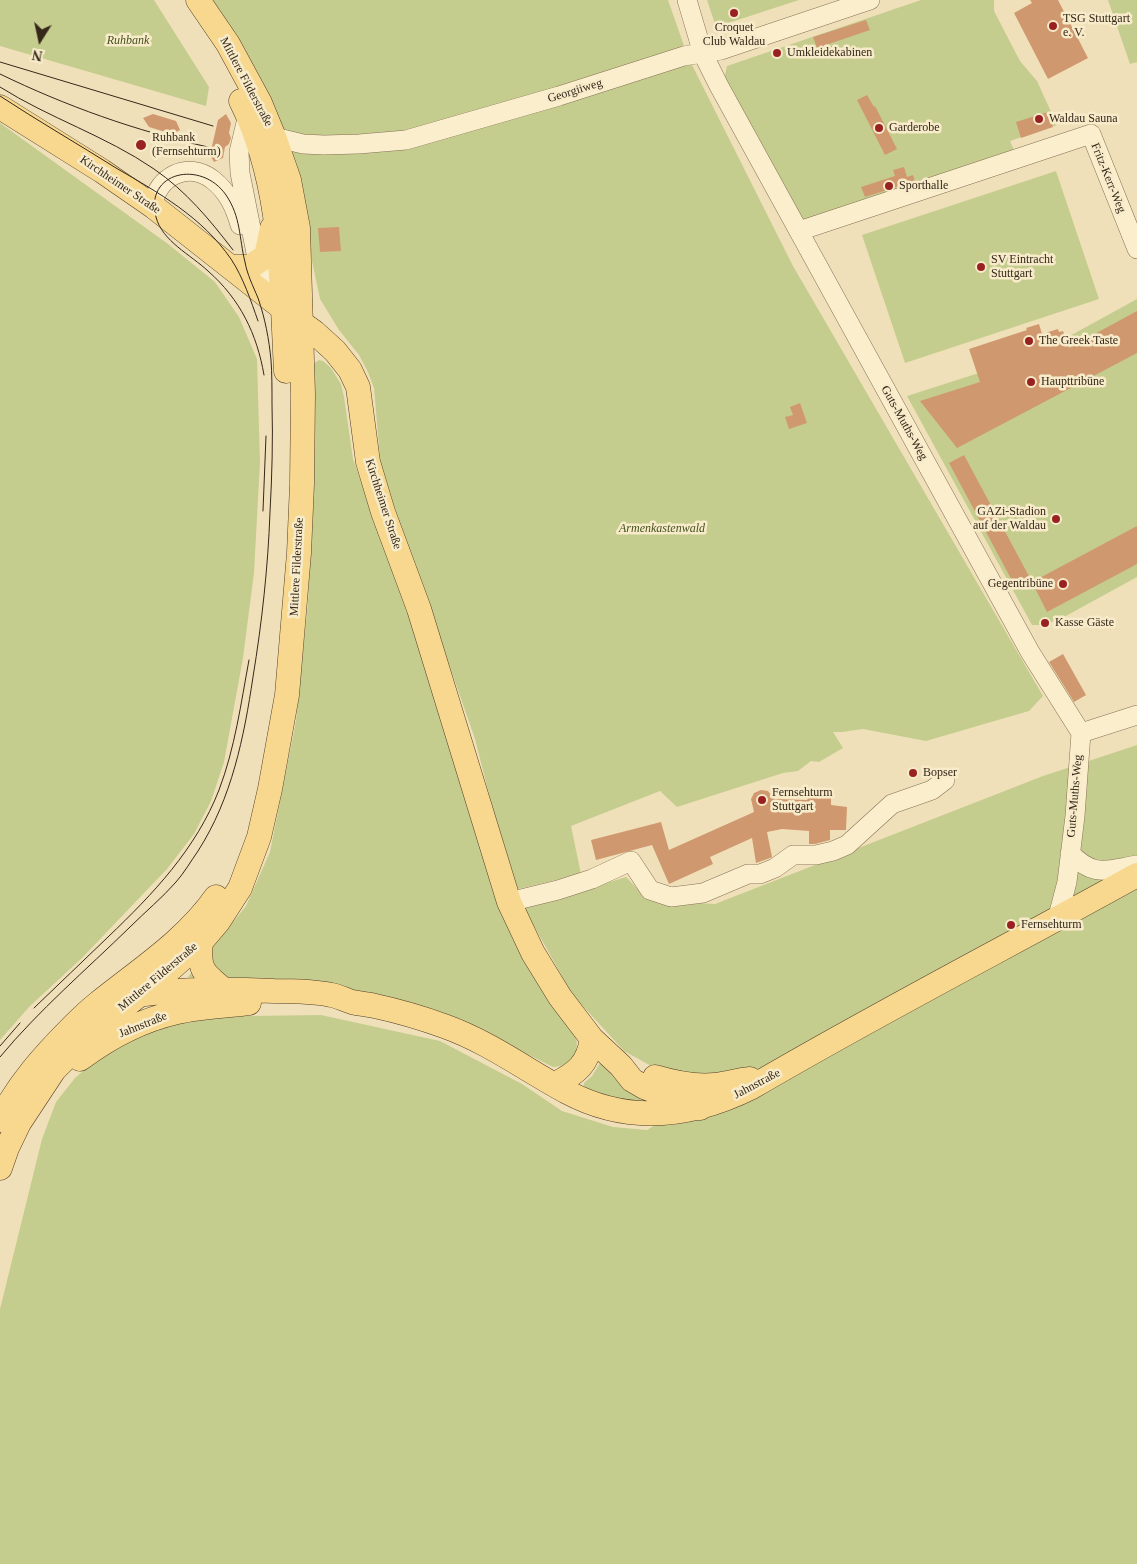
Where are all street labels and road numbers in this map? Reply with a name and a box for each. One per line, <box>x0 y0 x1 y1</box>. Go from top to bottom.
street label: Mittlere Filderstraße <box>216 35 276 129</box>
street label: Georgiiweg <box>546 76 604 106</box>
street label: Fritz-Kerr-Weg <box>1087 141 1129 215</box>
street label: Kirchheimer Straße <box>77 153 163 217</box>
street label: Guts-Muths-Weg <box>878 383 930 463</box>
street label: Kirchheimer Straße <box>362 457 404 551</box>
street label: Mittlere Filderstraße <box>287 517 307 617</box>
street label: Guts-Muths-Weg <box>1064 754 1086 838</box>
street label: Mittlere Filderstraße <box>115 940 201 1014</box>
street label: Jahnstraße <box>117 1009 169 1041</box>
street label: Jahnstraße <box>731 1066 783 1102</box>

